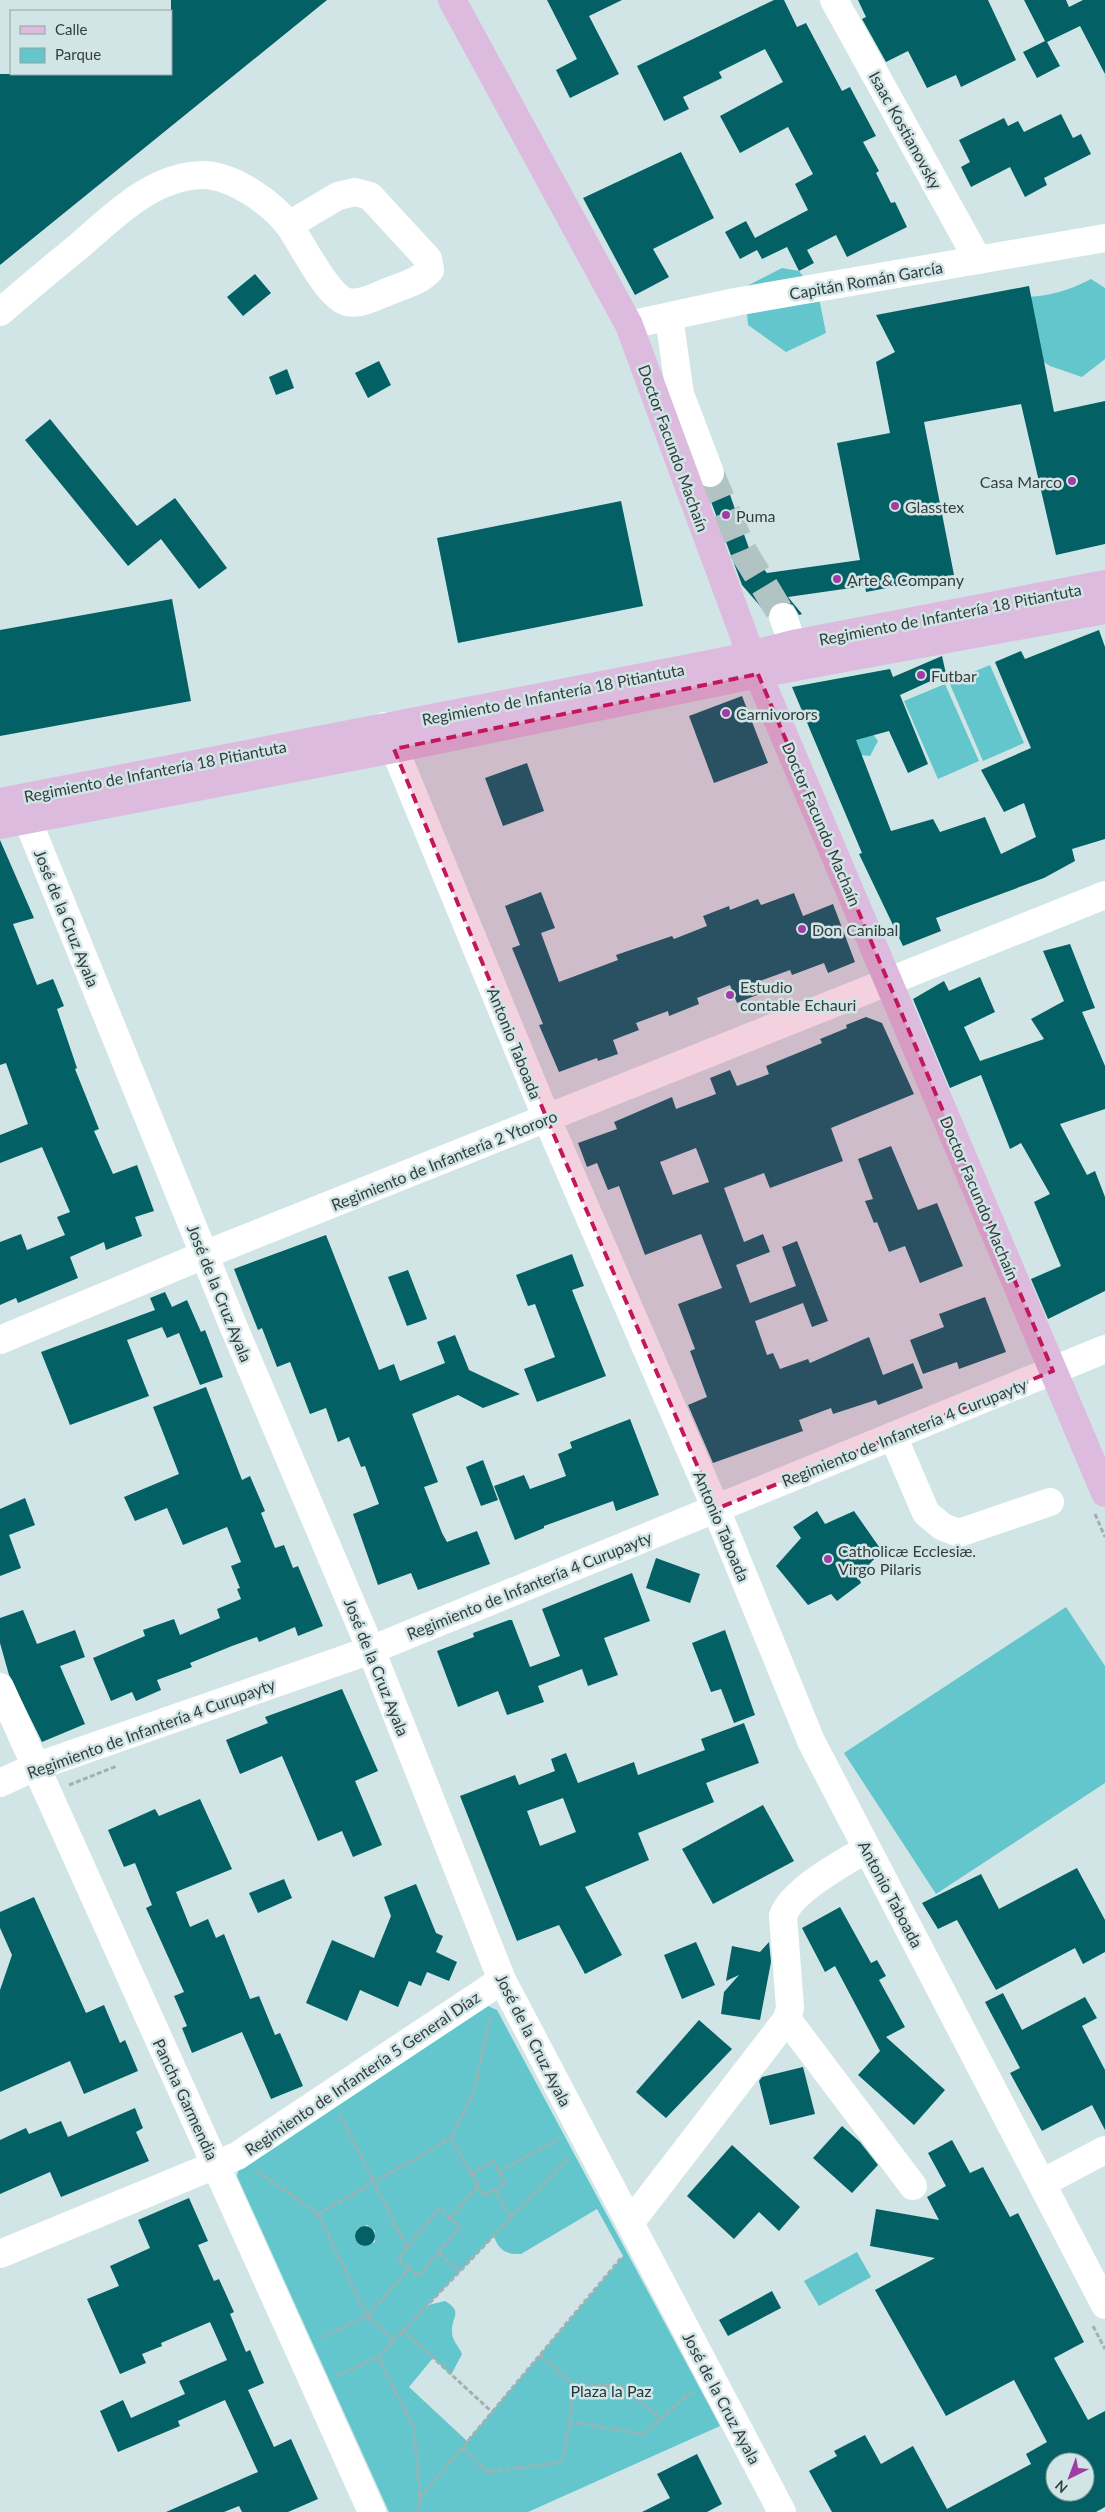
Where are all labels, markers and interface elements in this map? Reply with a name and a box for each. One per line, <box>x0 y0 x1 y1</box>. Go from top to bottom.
legend <box>10 10 172 75</box>
text: Calle <box>55 20 88 38</box>
text: Parque <box>55 45 101 63</box>
street label: Isaac Kostianovsky <box>866 68 947 193</box>
street label: Capitán Román García <box>788 257 944 303</box>
street label: Doctor Facundo Machaín <box>635 362 713 534</box>
place label: Casa Marco <box>980 472 1062 491</box>
marker: Casa Marco <box>1066 475 1078 487</box>
place label: Glasstex <box>905 497 964 516</box>
marker: Glasstex <box>889 500 901 512</box>
place label: Puma <box>736 506 776 525</box>
marker: Puma <box>720 509 732 521</box>
place label: Arte & Company <box>847 570 965 589</box>
marker: Arte & Company <box>831 573 843 585</box>
street label: Regimiento de Infantería 18 Pitiantuta <box>817 579 1083 649</box>
street label: Regimiento de Infantería 18 Pitiantuta <box>420 659 686 729</box>
place label: Futbar <box>931 666 977 685</box>
marker: Futbar <box>915 669 927 681</box>
place label: Carnivorors <box>736 704 818 723</box>
marker: Carnivorors <box>720 707 732 719</box>
street label: Regimiento de Infantería 18 Pitiantuta <box>22 736 288 806</box>
street label: Doctor Facundo Machaín <box>779 739 865 909</box>
street label: José de la Cruz Ayala <box>31 847 103 989</box>
place label: Don Canibal <box>812 920 898 939</box>
marker: Don Canibal <box>796 923 808 935</box>
place label: Estudio contable Echauri <box>740 977 856 1014</box>
street label: Antonio Taboada <box>484 985 546 1101</box>
marker: Estudio contable Echauri <box>724 989 736 1001</box>
street label: Regimiento de Infantería 2 Ytororo <box>328 1106 560 1214</box>
street label: Doctor Facundo Machaín <box>937 1113 1023 1283</box>
street label: José de la Cruz Ayala <box>184 1222 256 1364</box>
street label: Regimiento de Infantería 4 Curupayty <box>779 1374 1030 1490</box>
street label: Antonio Taboada <box>690 1468 754 1584</box>
street label: Regimiento de Infantería 4 Curupayty <box>404 1527 655 1643</box>
place label: Catholicæ Ecclesiæ. Virgo Pilaris <box>838 1541 976 1578</box>
marker: Catholicæ Ecclesiæ. Virgo Pilaris <box>822 1553 834 1565</box>
street label: José de la Cruz Ayala <box>341 1596 413 1738</box>
street label: Regimiento de Infantería 4 Curupayty <box>24 1674 278 1782</box>
street label: Antonio Taboada <box>855 1837 927 1951</box>
street label: José de la Cruz Ayala <box>492 1970 576 2110</box>
street label: Regimiento de Infantería 5 General Díaz <box>241 1987 483 2159</box>
street label: Pancha Garmendia <box>150 2035 222 2163</box>
street label: José de la Cruz Ayala <box>679 2329 765 2467</box>
park label: Plaza la Paz <box>571 2381 651 2400</box>
north arrow <box>1045 2452 1095 2502</box>
text: N <box>1051 2477 1071 2497</box>

